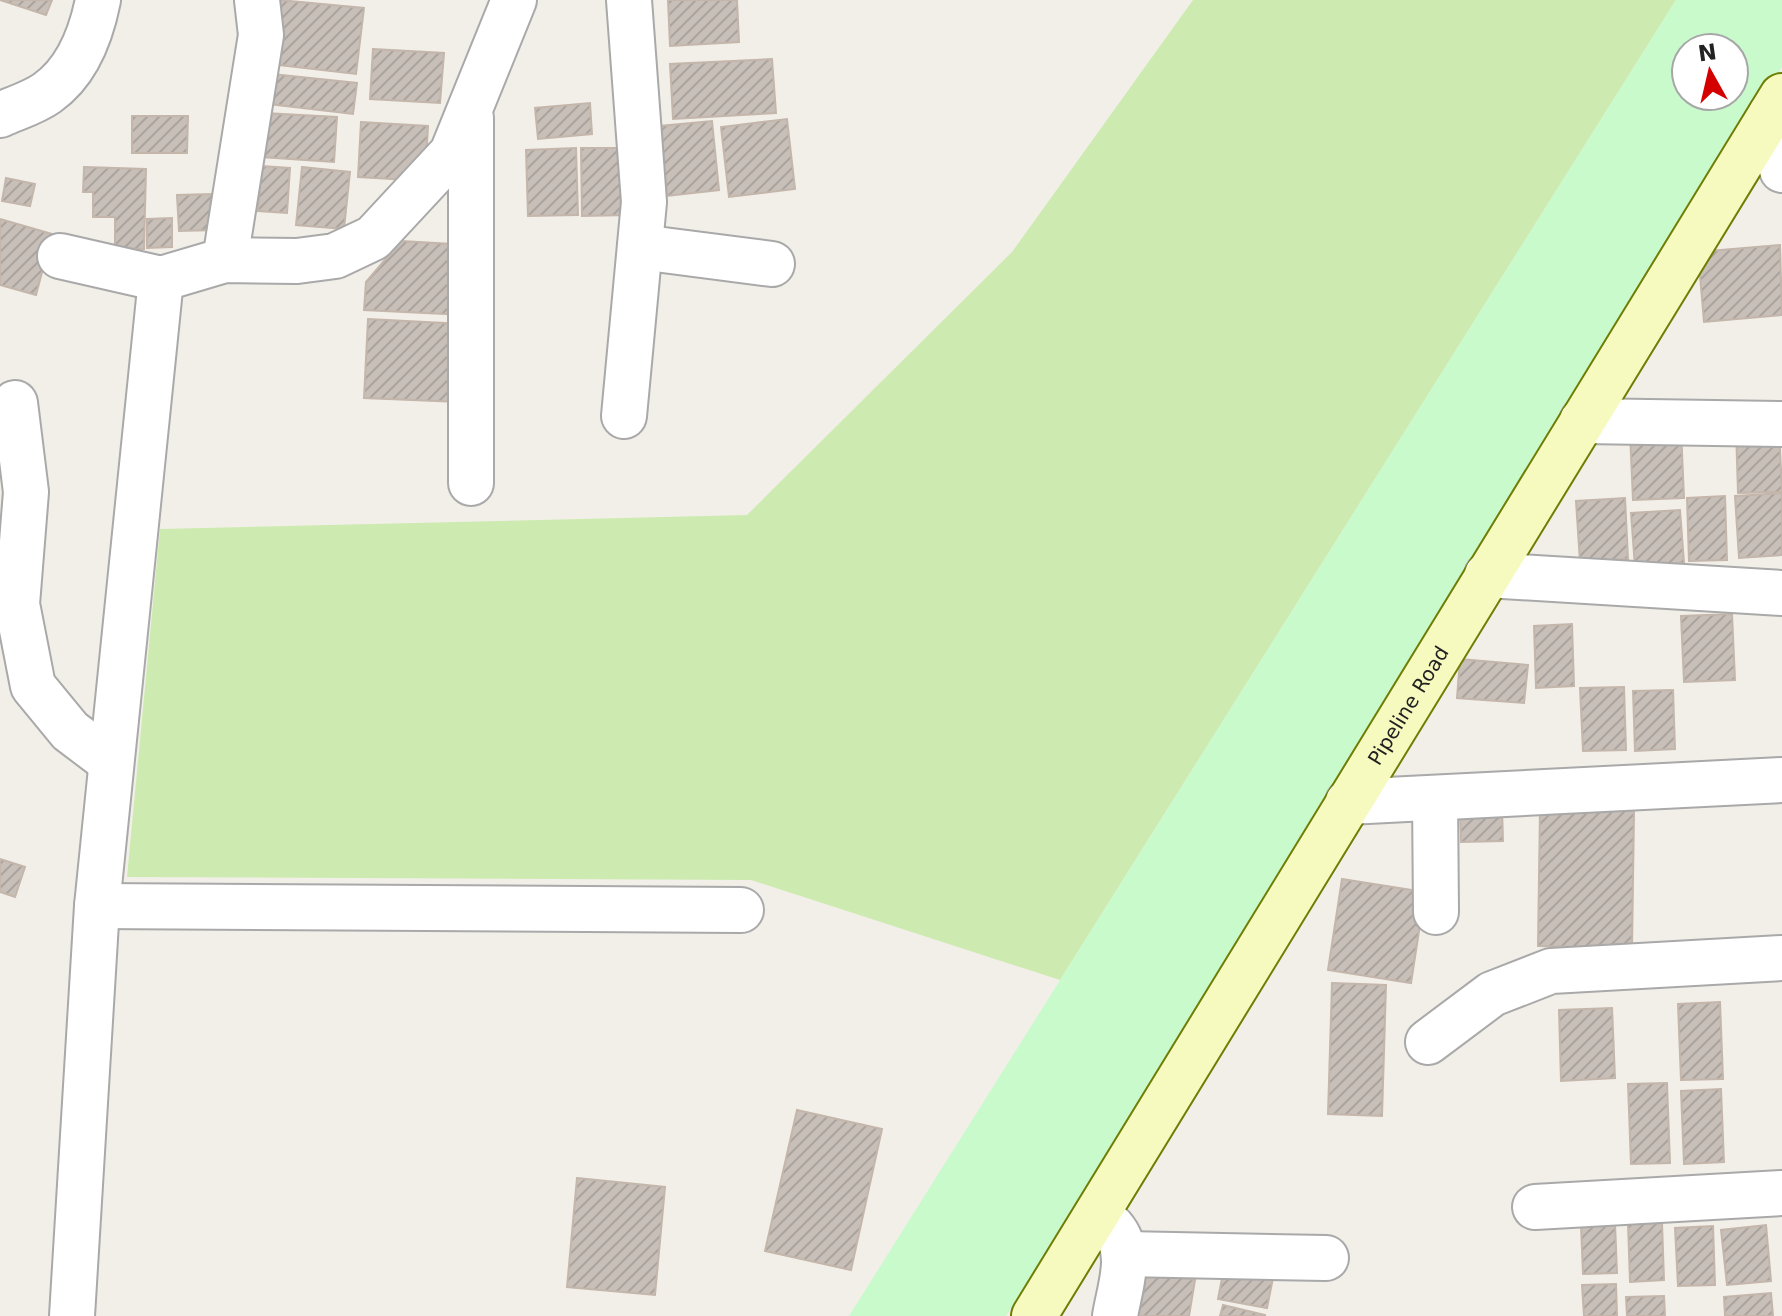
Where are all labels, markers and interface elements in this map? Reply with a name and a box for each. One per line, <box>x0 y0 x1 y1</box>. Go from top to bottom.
north arrow <box>1670 32 1750 112</box>
text: N <box>1696 39 1718 66</box>
street label: Pipeline Road <box>1363 642 1454 769</box>

